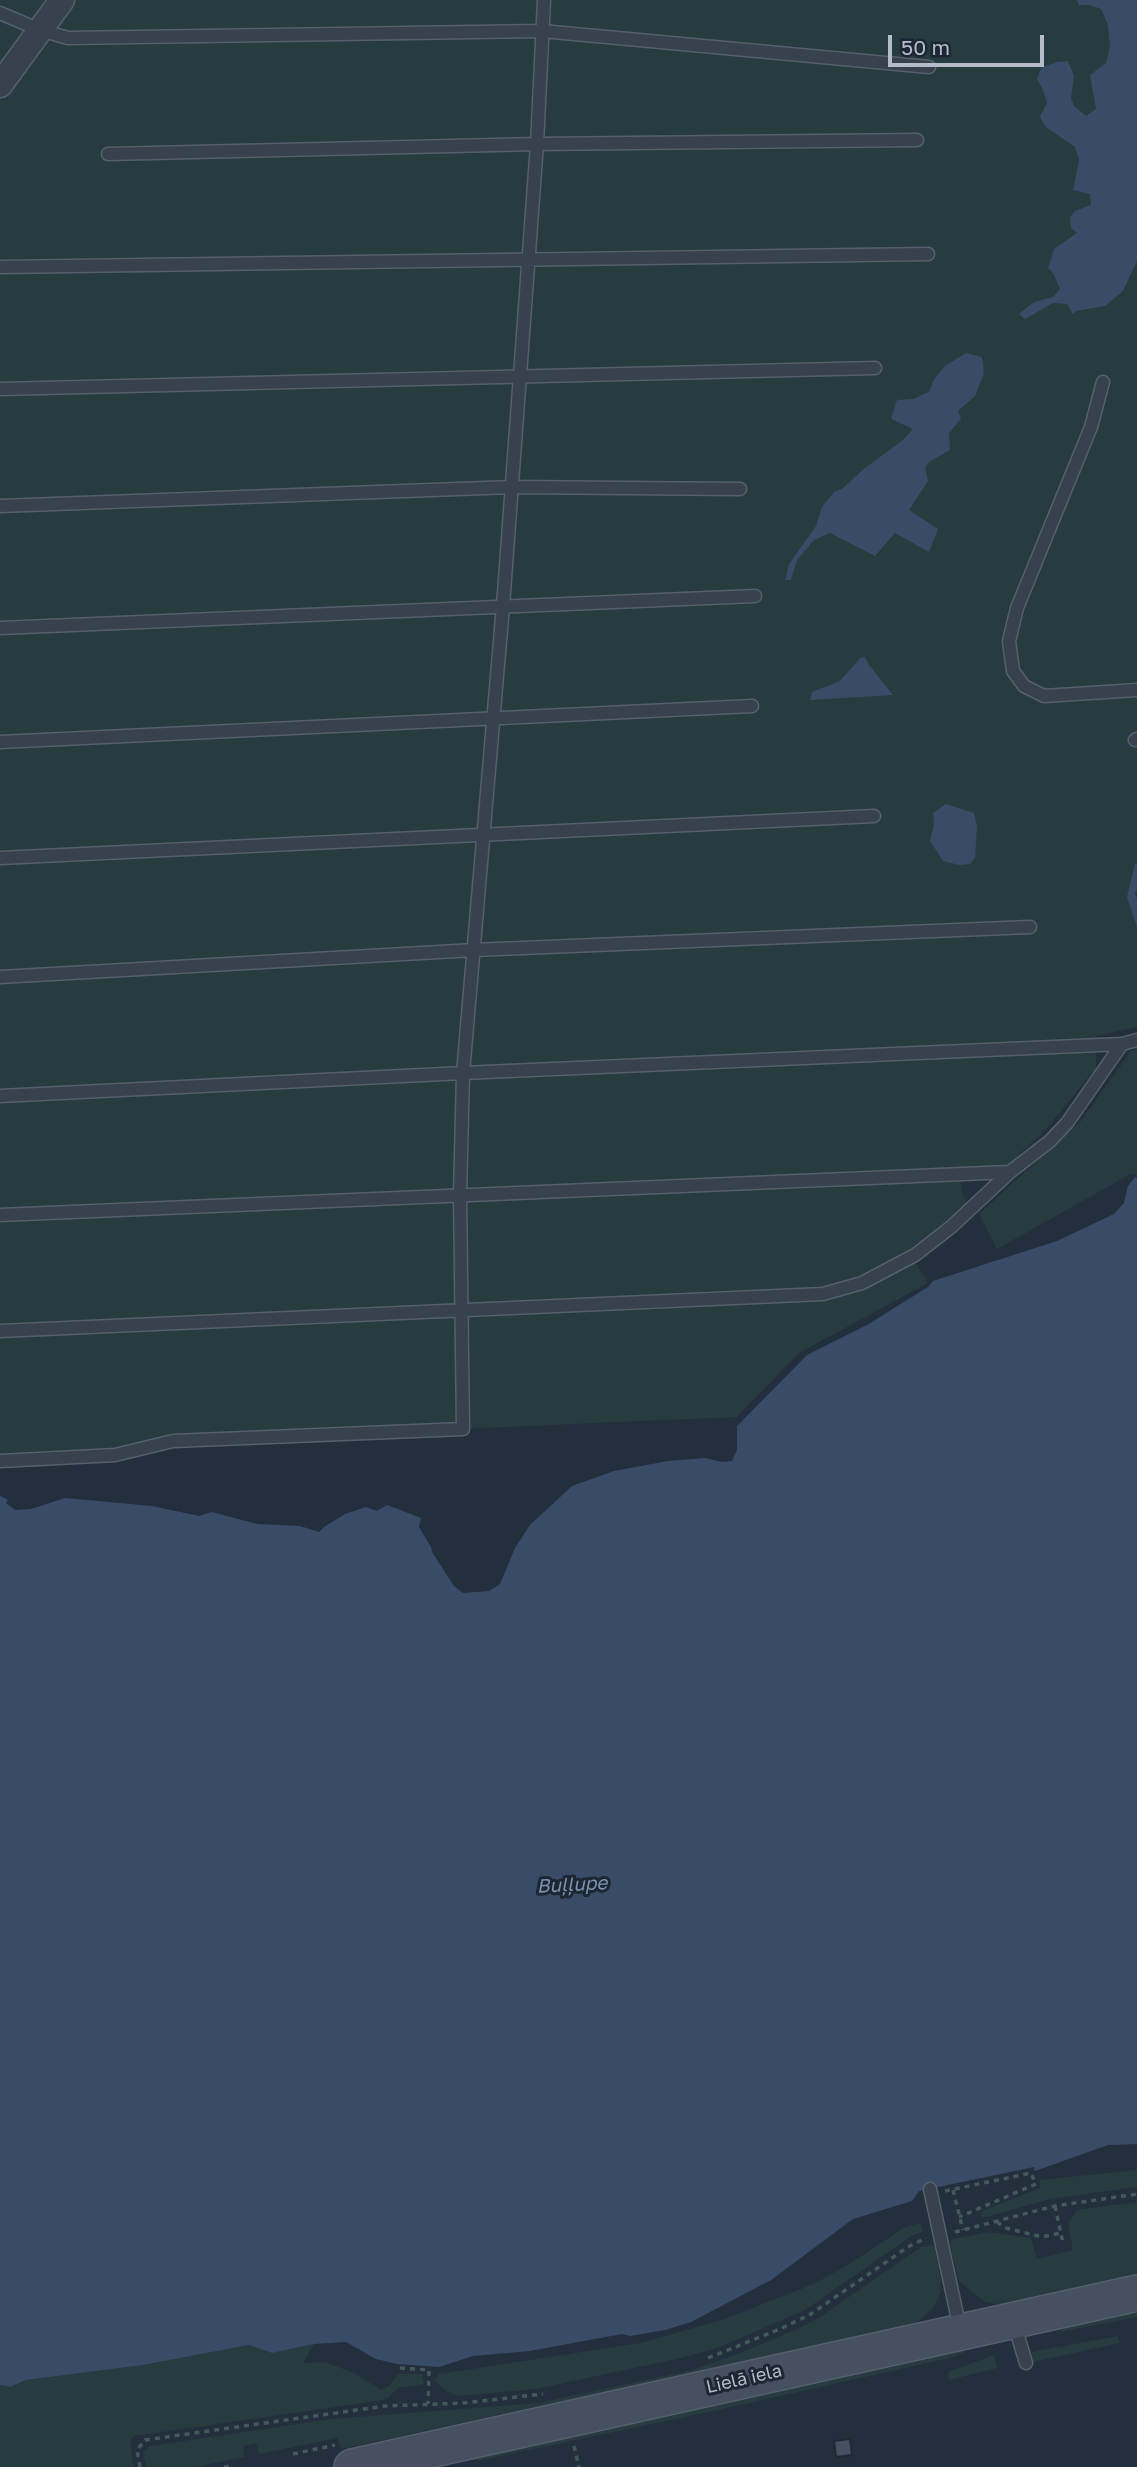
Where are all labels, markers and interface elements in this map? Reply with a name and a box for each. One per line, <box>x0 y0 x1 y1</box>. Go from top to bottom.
scale bar <box>892 21 1048 65</box>
text: 50 m <box>901 34 950 60</box>
water label: Buļļupe <box>536 1872 608 1898</box>
street label: Lielā iela <box>704 2360 784 2398</box>

